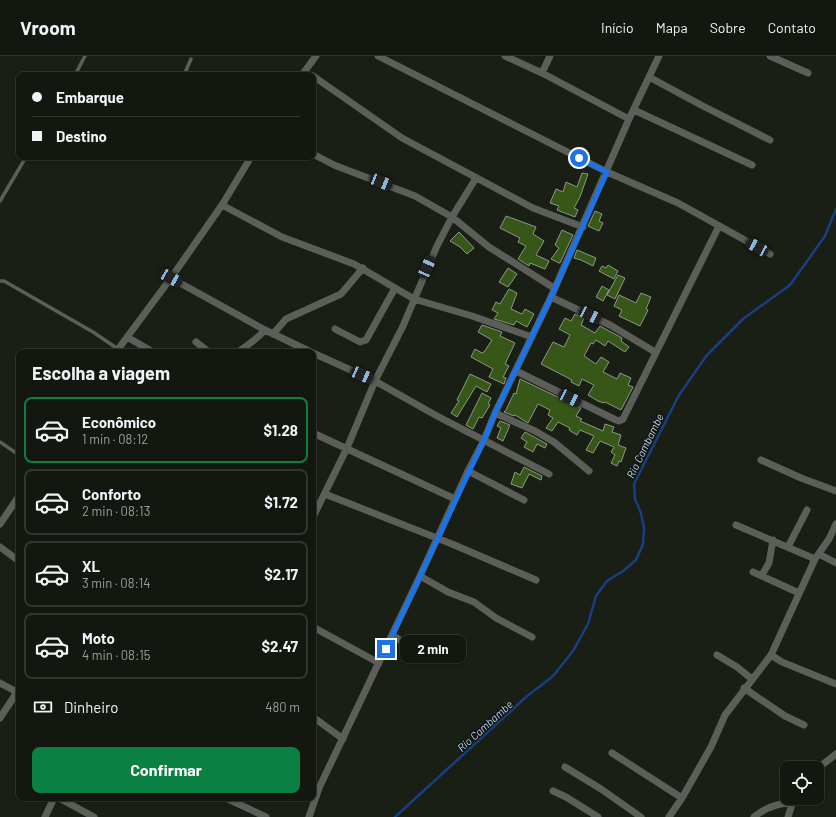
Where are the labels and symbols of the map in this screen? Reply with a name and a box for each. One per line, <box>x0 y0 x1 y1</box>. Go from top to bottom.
route start <box>570 149 588 167</box>
car <box>368 172 394 192</box>
car <box>744 236 770 258</box>
car <box>417 254 437 280</box>
car <box>158 267 184 289</box>
car <box>577 304 603 326</box>
car <box>349 365 375 385</box>
car <box>557 387 583 409</box>
water label: Rio Cambambe <box>623 411 666 480</box>
callout: 2 min <box>400 635 466 663</box>
route end <box>377 640 395 658</box>
water label: Rio Cambambe <box>454 697 515 754</box>

